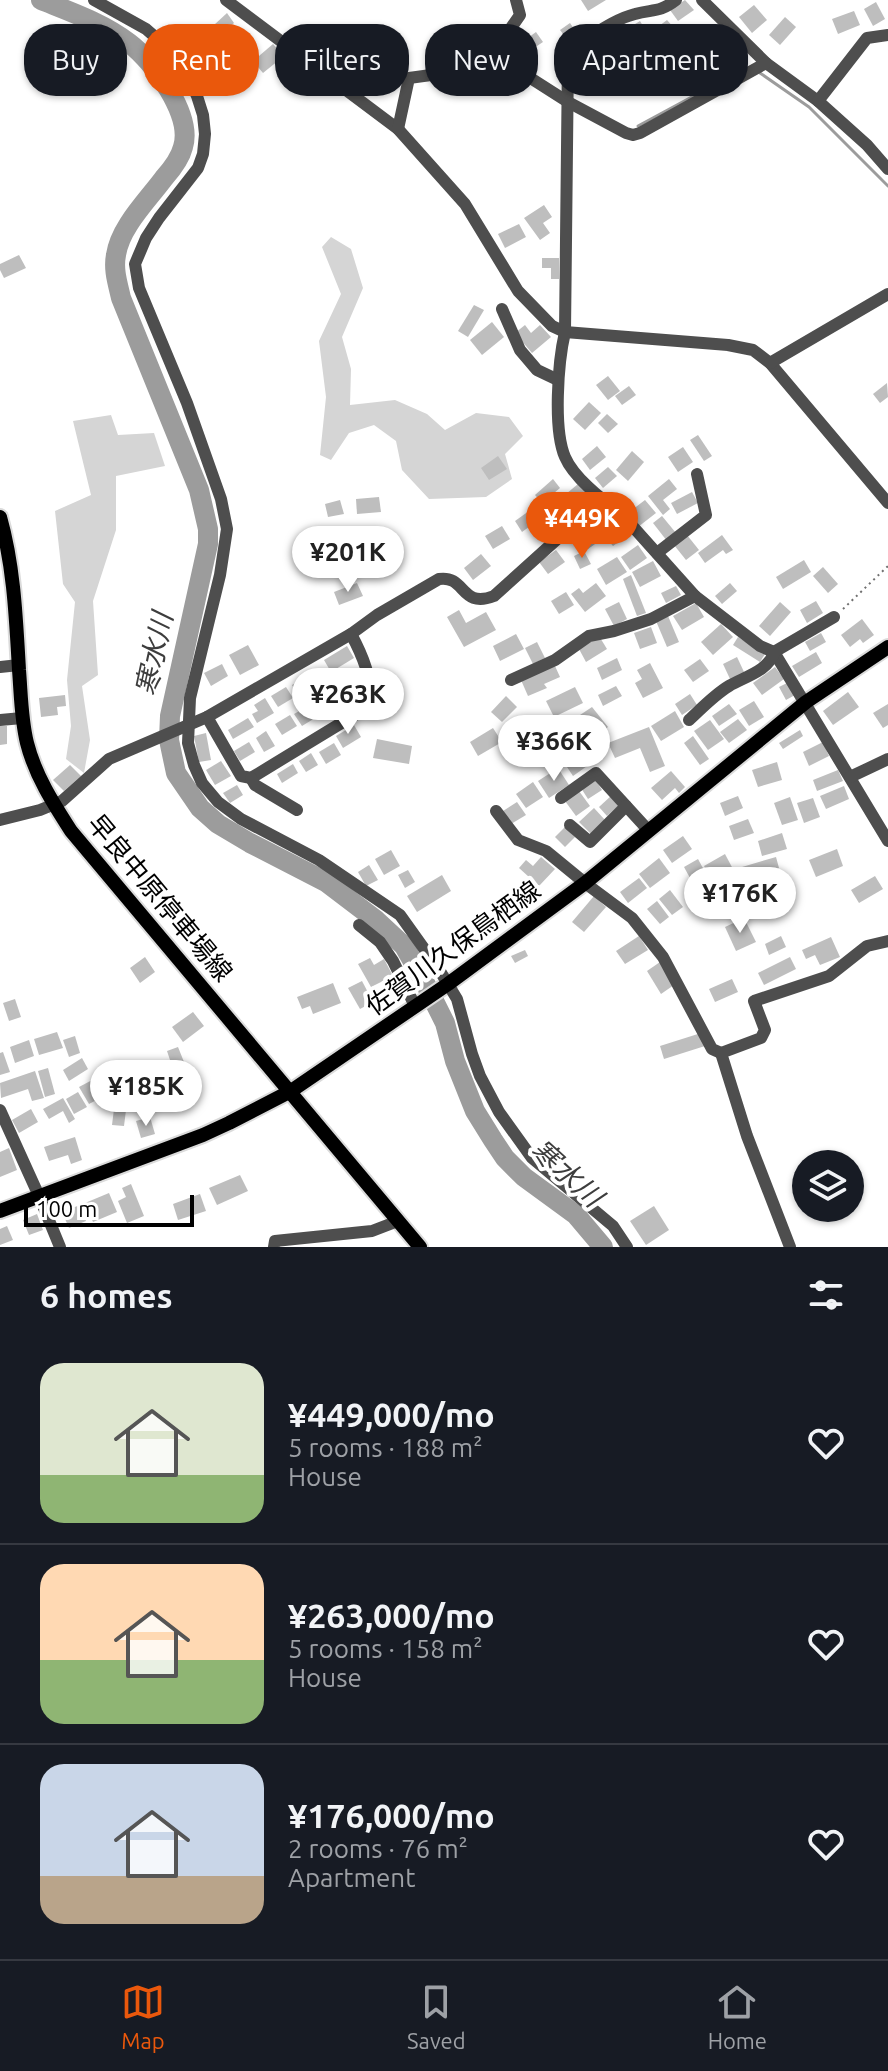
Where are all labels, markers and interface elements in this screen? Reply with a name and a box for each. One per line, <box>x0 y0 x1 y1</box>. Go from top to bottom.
chip: Buy <box>24 24 127 96</box>
chip: Rent <box>143 24 259 96</box>
chip: Filters <box>275 24 409 96</box>
chip: New <box>425 24 538 96</box>
chip: Apartment <box>554 24 748 96</box>
pin: ¥449K <box>526 492 638 560</box>
text: ¥449K <box>544 503 620 532</box>
pin: ¥201K <box>292 526 404 594</box>
text: ¥201K <box>310 537 386 566</box>
water label: 寒水川 <box>130 607 178 698</box>
pin: ¥263K <box>292 668 404 736</box>
text: ¥263K <box>310 679 386 708</box>
pin: ¥366K <box>498 715 610 783</box>
text: ¥366K <box>516 726 592 755</box>
street label: 早良中原停車場線 <box>82 809 238 987</box>
pin: ¥176K <box>684 867 796 935</box>
street label: 佐賀川久保鳥栖線 <box>360 875 545 1020</box>
text: ¥176K <box>702 878 778 907</box>
pin: ¥185K <box>90 1060 202 1128</box>
text: ¥185K <box>108 1071 184 1100</box>
water label: 寒水川 <box>526 1133 611 1214</box>
map controls <box>792 1150 864 1222</box>
button: layers <box>792 1150 864 1222</box>
scale bar <box>24 1191 194 1227</box>
text: 100 m <box>36 1196 97 1221</box>
icon: filters <box>804 1273 848 1317</box>
text: 6 homes <box>40 1276 173 1314</box>
icon: home <box>104 1395 200 1491</box>
text: ¥449,000/mo <box>288 1395 495 1433</box>
icon: heart <box>804 1421 848 1465</box>
text: 5 rooms · 188 m² <box>288 1433 483 1462</box>
text: House <box>288 1462 362 1491</box>
icon: home <box>104 1596 200 1692</box>
text: ¥263,000/mo <box>288 1596 495 1634</box>
icon: heart <box>804 1622 848 1666</box>
text: 5 rooms · 158 m² <box>288 1634 483 1663</box>
text: House <box>288 1663 362 1692</box>
icon: home <box>104 1796 200 1892</box>
text: ¥176,000/mo <box>288 1796 495 1834</box>
icon: heart <box>804 1822 848 1866</box>
text: 2 rooms · 76 m² <box>288 1834 468 1863</box>
text: Apartment <box>288 1863 415 1892</box>
tab: Map <box>121 1980 165 2053</box>
tab: Saved <box>407 1980 466 2053</box>
tab: Home <box>708 1980 767 2053</box>

